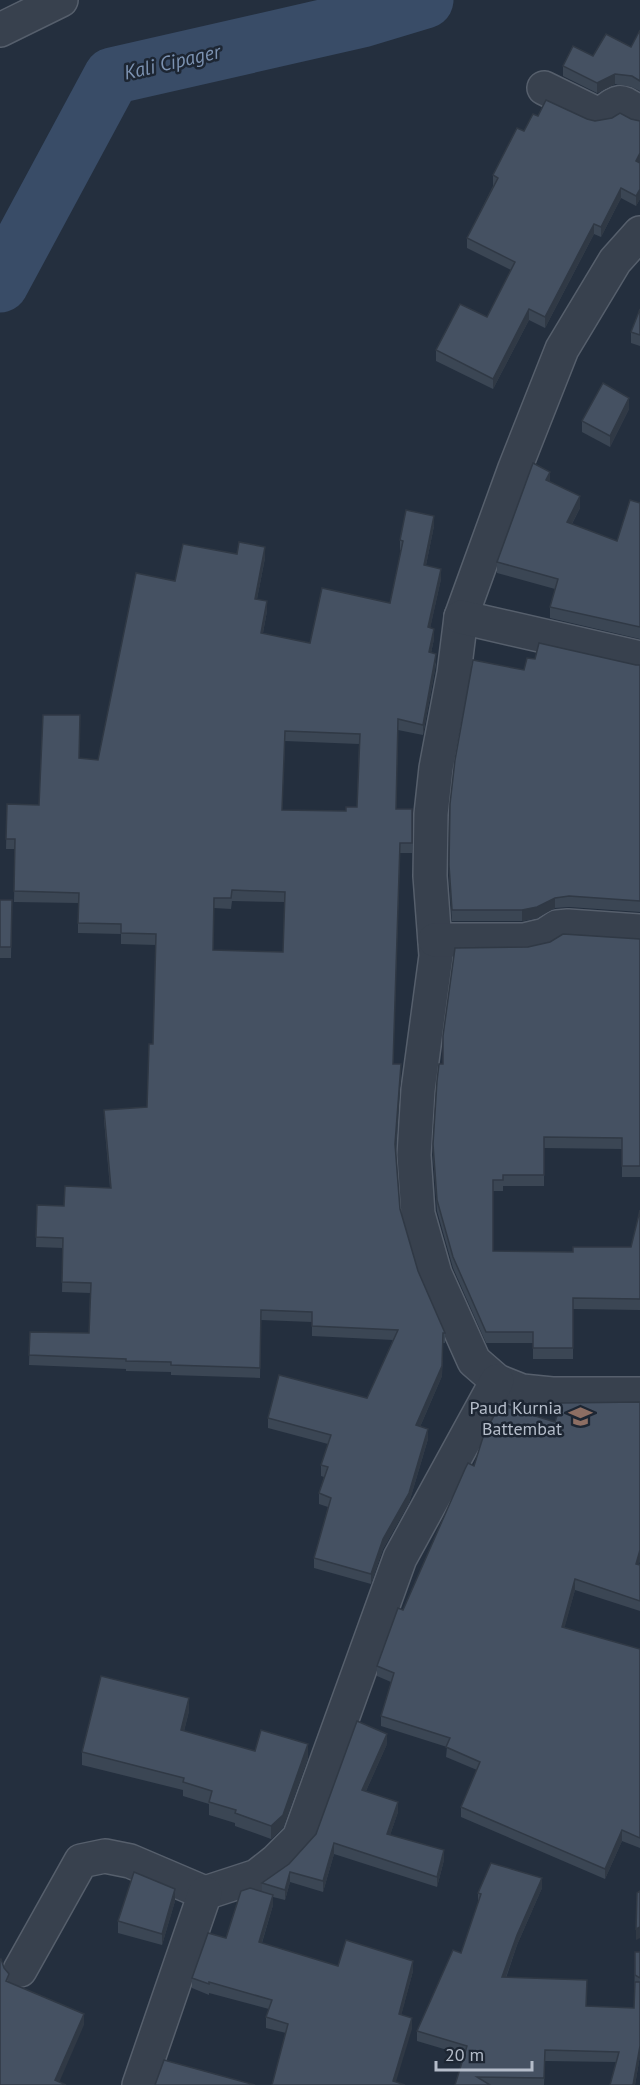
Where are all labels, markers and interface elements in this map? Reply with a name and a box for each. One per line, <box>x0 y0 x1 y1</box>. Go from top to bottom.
water label: Kali Cipager <box>121 38 224 86</box>
place label: Paud Kurnia Battembat <box>470 1396 562 1440</box>
school or university icon: Paud Kurnia Battembat <box>567 1404 593 1430</box>
scale bar <box>436 2034 532 2072</box>
text: 20 m <box>445 2043 484 2066</box>

